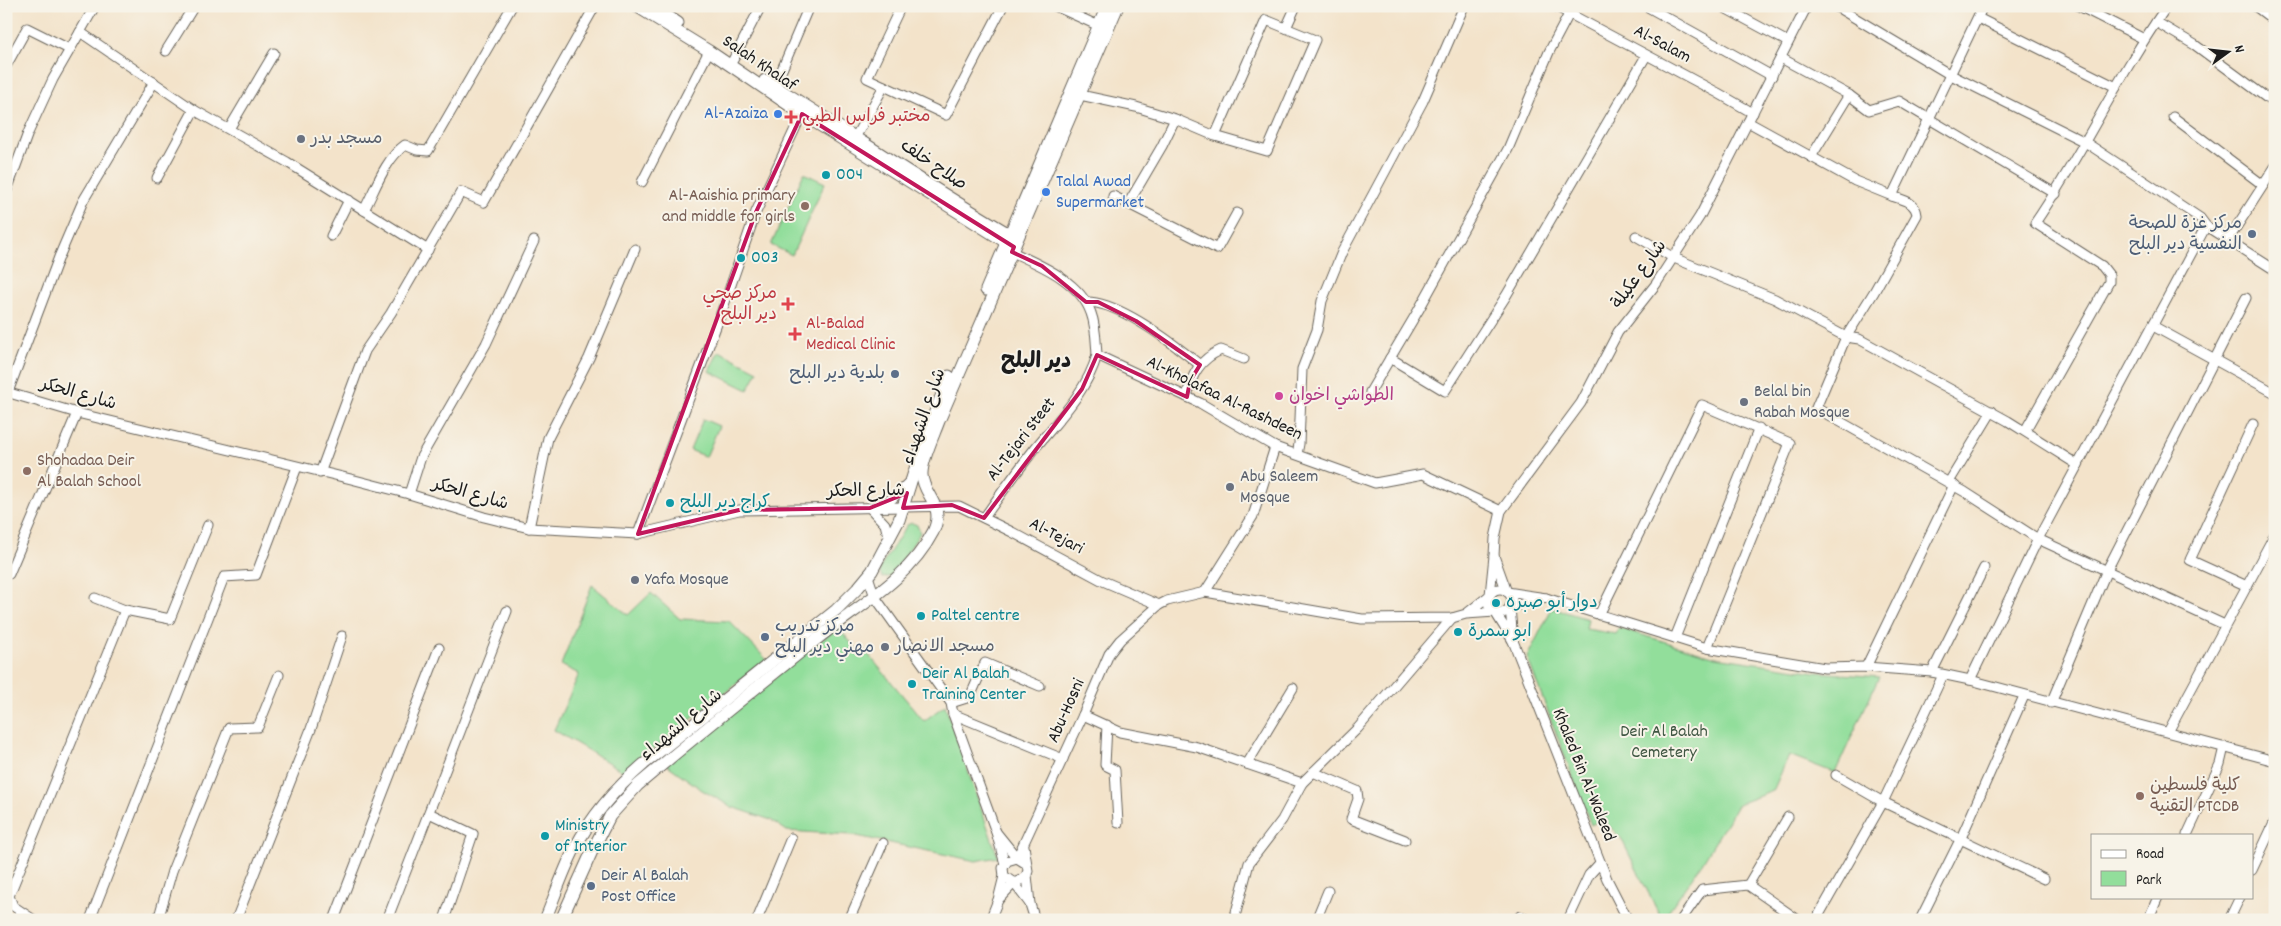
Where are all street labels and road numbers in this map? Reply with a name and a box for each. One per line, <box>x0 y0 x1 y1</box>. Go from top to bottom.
street label: Al-Salam <box>1629 19 1695 71</box>
street label: Salah Khalaf <box>717 30 802 99</box>
street label: صلاح خلف <box>894 134 972 198</box>
street label: شارع عكيلة <box>1606 235 1674 315</box>
street label: Al-Kholafaa Al-Rashdeen <box>1142 350 1306 448</box>
street label: شارع الشهداء <box>897 365 953 469</box>
street label: شارع الحكر <box>35 372 119 418</box>
street label: Al-Tejari Steet <box>981 393 1063 487</box>
street label: شارع الحكر <box>427 472 511 518</box>
street label: شارع الحكر <box>825 479 905 505</box>
street label: Al-Tejari <box>1024 512 1088 562</box>
street label: Abu-Hosni <box>1042 675 1092 747</box>
street label: شارع الشهداء <box>635 684 729 768</box>
street label: Khaled Bin Al-Waleed <box>1545 705 1621 845</box>

